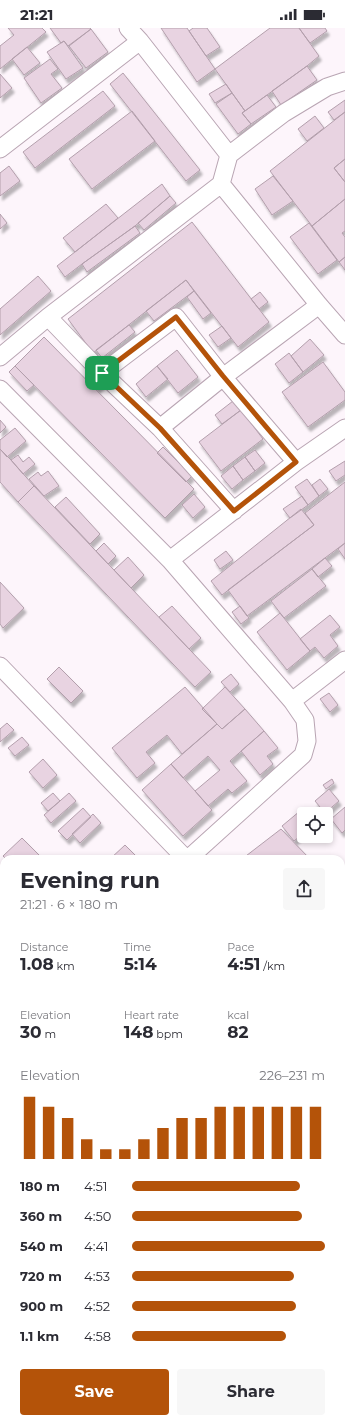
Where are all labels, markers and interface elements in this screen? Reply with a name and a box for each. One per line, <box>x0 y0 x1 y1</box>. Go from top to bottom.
text: 21:21 <box>20 5 53 24</box>
pin <box>85 356 119 390</box>
icon: arrive <box>91 362 113 384</box>
map controls <box>297 807 333 843</box>
button: locate <box>297 807 333 843</box>
text: Evening run <box>20 867 160 894</box>
button: share <box>283 868 325 910</box>
text: 21:21 · 6 × 180 m <box>20 896 118 912</box>
text: Distance <box>20 940 68 954</box>
text: Time <box>124 940 151 954</box>
text: Pace <box>227 940 254 954</box>
text: 1.08 <box>20 954 54 974</box>
text: 5:14 <box>124 954 157 974</box>
text: 4:51 <box>227 954 260 974</box>
text: km <box>54 959 75 973</box>
text: /km <box>260 959 285 973</box>
text: Elevation <box>20 1008 71 1022</box>
text: Heart rate <box>124 1008 179 1022</box>
text: kcal <box>227 1008 249 1022</box>
text: 30 <box>20 1022 42 1042</box>
text: 148 <box>124 1022 153 1042</box>
text: 82 <box>227 1022 249 1042</box>
text: m <box>42 1027 56 1041</box>
text: bpm <box>153 1027 183 1041</box>
text: Elevation <box>20 1067 80 1083</box>
text: 226–231 m <box>259 1067 325 1083</box>
text: 180 m <box>20 1178 60 1194</box>
text: 4:51 <box>84 1178 107 1194</box>
text: 360 m <box>20 1208 62 1224</box>
text: 4:50 <box>84 1208 111 1224</box>
text: 540 m <box>20 1238 63 1254</box>
text: 4:41 <box>84 1238 108 1254</box>
text: 720 m <box>20 1268 62 1284</box>
text: 4:53 <box>84 1268 110 1284</box>
text: 900 m <box>20 1298 63 1314</box>
text: 4:52 <box>84 1298 110 1314</box>
text: 1.1 km <box>20 1328 59 1344</box>
text: 4:58 <box>84 1328 111 1344</box>
button: Save <box>20 1369 169 1415</box>
button: Share <box>177 1369 325 1415</box>

